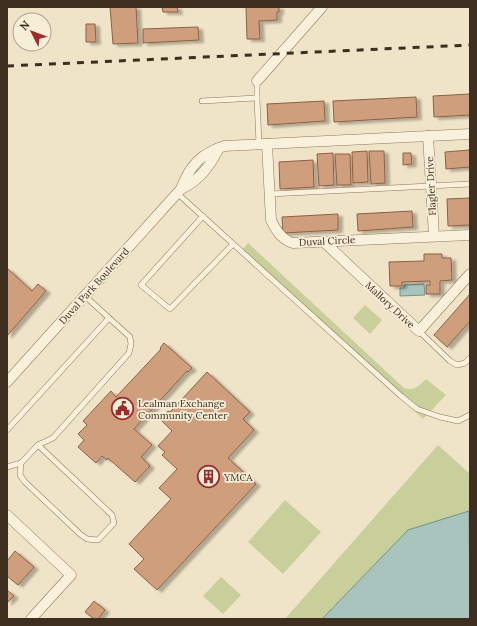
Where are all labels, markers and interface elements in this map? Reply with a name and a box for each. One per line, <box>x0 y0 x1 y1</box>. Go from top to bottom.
north arrow <box>12 12 52 52</box>
text: N <box>17 17 33 33</box>
street label: Flagler Drive <box>423 156 439 216</box>
street label: Duval Circle <box>299 233 356 249</box>
street label: Duval Park Boulevard <box>56 245 132 327</box>
street label: Mallory Drive <box>363 279 418 332</box>
public building icon: Lealman Exchange Community Center <box>110 396 136 422</box>
place label: Lealman Exchange Community Center <box>138 397 228 422</box>
building icon: YMCA <box>196 464 222 490</box>
place label: YMCA <box>223 471 253 484</box>

